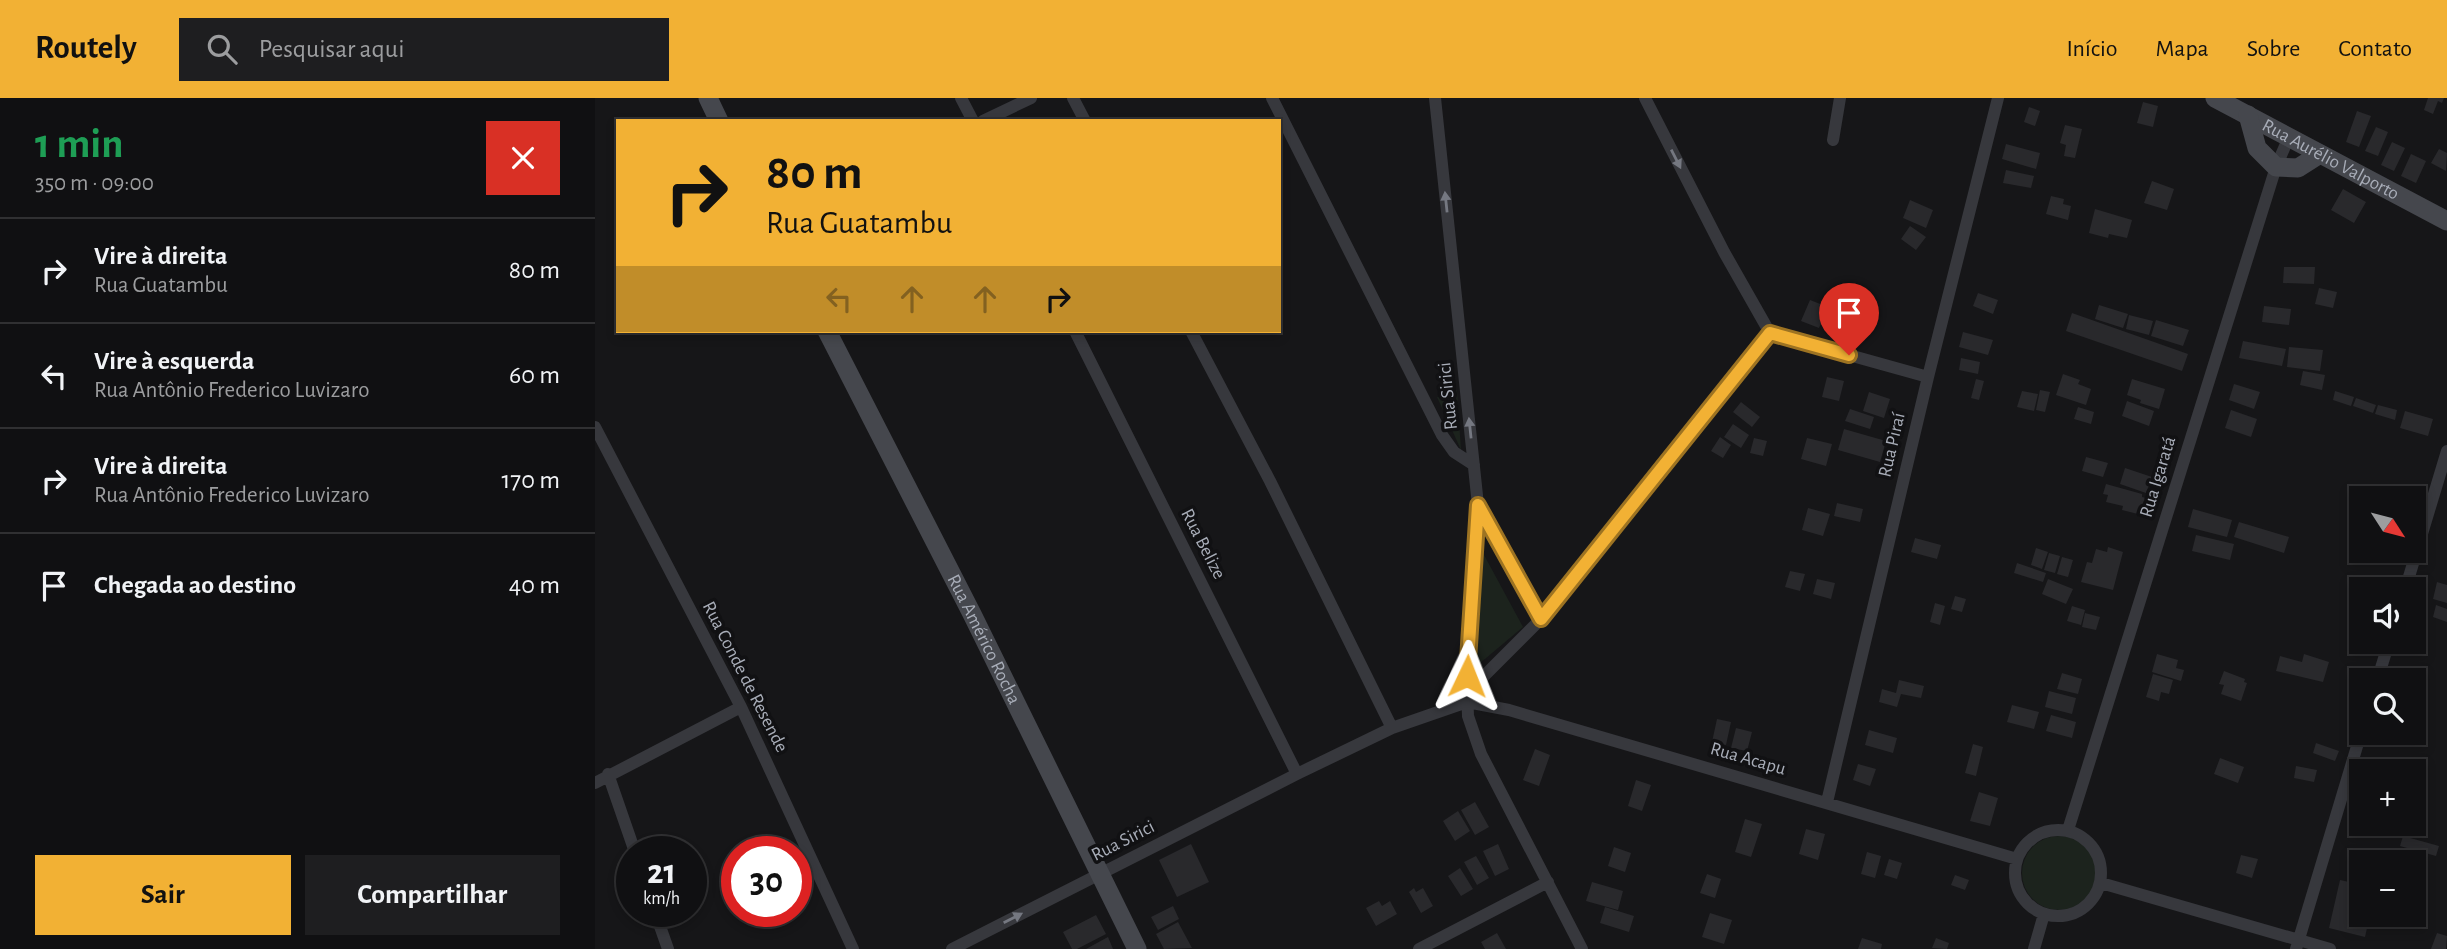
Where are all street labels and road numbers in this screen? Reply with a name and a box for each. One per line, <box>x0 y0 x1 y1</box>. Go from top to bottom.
street label: Rua Aurélio Valporto <box>2259 115 2402 203</box>
street label: Rua Sirici <box>1435 361 1461 431</box>
street label: Rua Piraí <box>1875 411 1909 479</box>
street label: Rua Igaratá <box>2137 434 2179 520</box>
street label: Rua Belize <box>1177 506 1229 582</box>
street label: Rua Américo Rocha <box>944 571 1024 707</box>
street label: Rua Conde de Resende <box>699 599 791 755</box>
street label: Rua Acapu <box>1708 739 1788 779</box>
street label: Rua Sirici <box>1088 817 1158 865</box>

